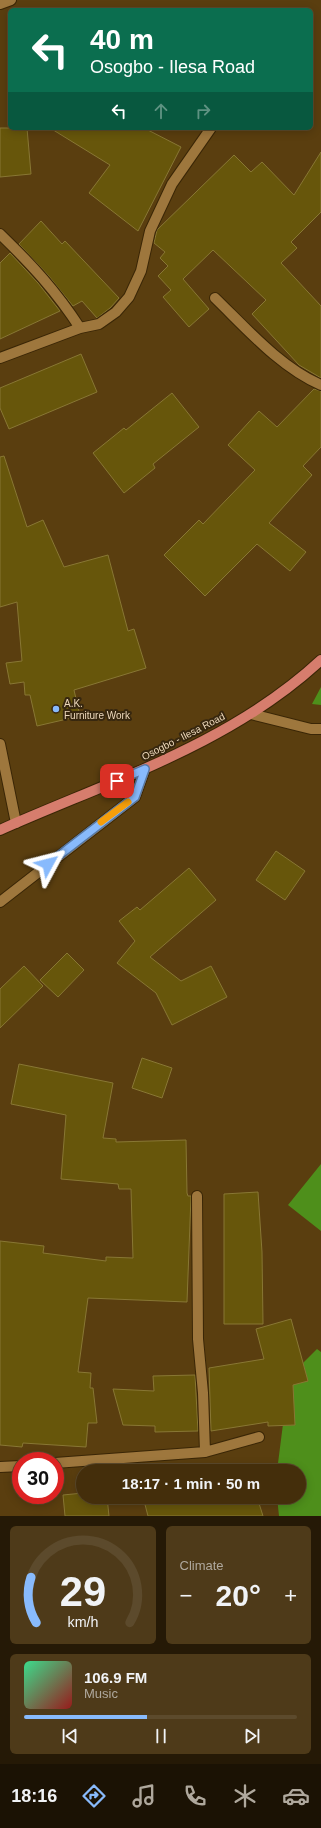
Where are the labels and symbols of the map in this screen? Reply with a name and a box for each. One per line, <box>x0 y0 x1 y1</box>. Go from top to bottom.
place label: A.K. Furniture Work <box>64 698 131 721</box>
marker: A.K. Furniture Work <box>51 704 61 714</box>
street label: Osogbo - Ilesa Road <box>140 711 227 762</box>
pin <box>100 764 134 798</box>
position arrow <box>27 843 69 885</box>
speed limit sign: 30 <box>12 1452 64 1504</box>

